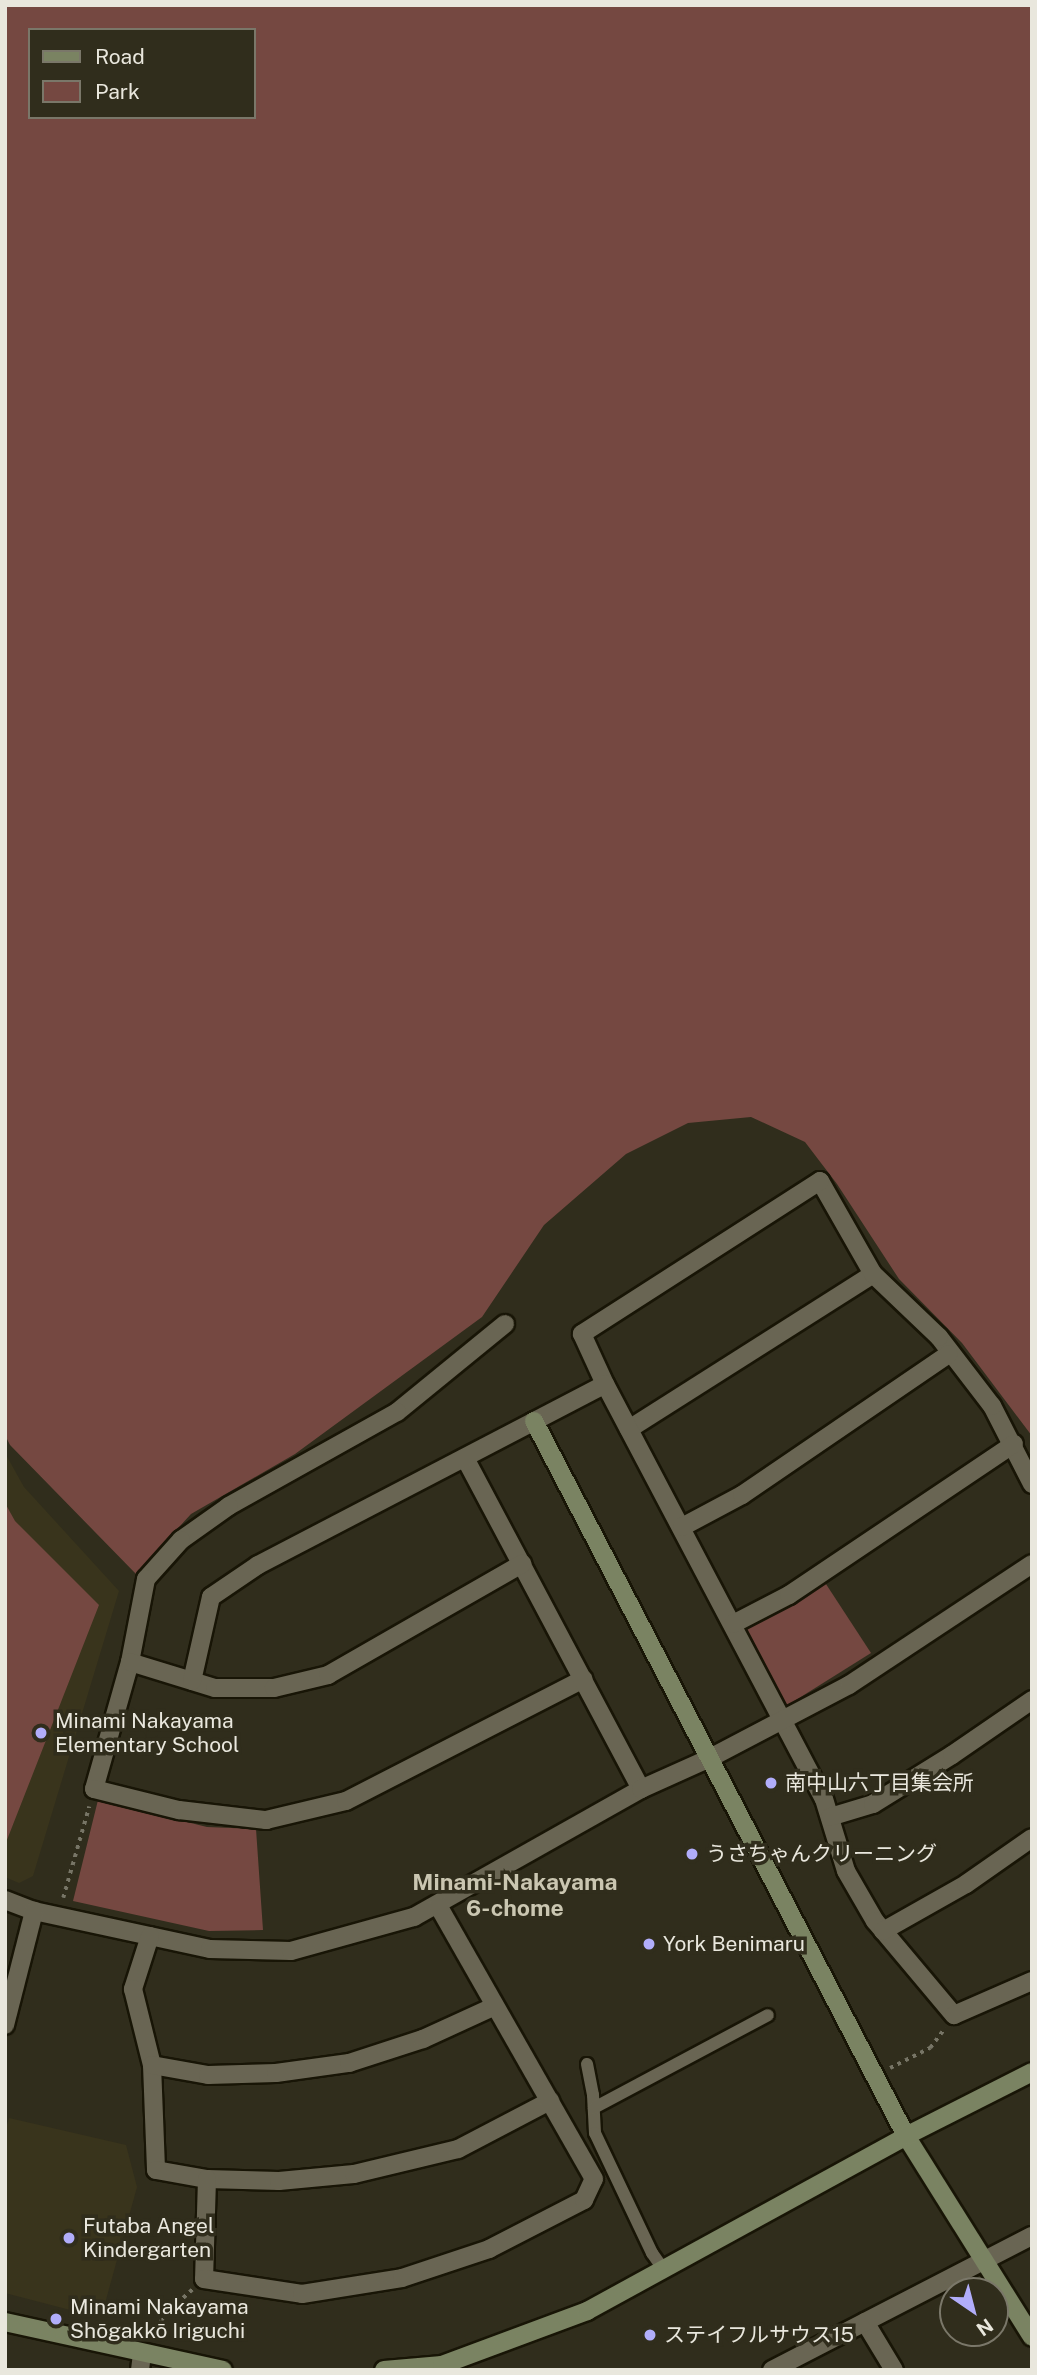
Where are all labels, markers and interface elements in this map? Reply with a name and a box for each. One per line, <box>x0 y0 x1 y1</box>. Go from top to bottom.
legend <box>28 28 256 119</box>
text: Road <box>95 44 145 69</box>
text: Park <box>95 79 140 104</box>
place label: Minami Nakayama Elementary School <box>55 1708 239 1758</box>
marker: Minami Nakayama Elementary School <box>33 1725 49 1741</box>
place label: 南中山六丁目集会所 <box>785 1770 974 1796</box>
marker: 南中山六丁目集会所 <box>763 1775 779 1791</box>
place label: うさちゃんクリーニング <box>706 1841 937 1867</box>
marker: うさちゃんクリーニング <box>684 1846 700 1862</box>
district label: Minami-Nakayama 6-chome <box>412 1868 618 1922</box>
place label: York Benimaru <box>663 1931 805 1957</box>
marker: York Benimaru <box>641 1936 657 1952</box>
place label: Futaba Angel Kindergarten <box>83 2213 214 2263</box>
marker: Futaba Angel Kindergarten <box>61 2230 77 2246</box>
north arrow <box>939 2277 1009 2347</box>
place label: Minami Nakayama Shōgakkō Iriguchi <box>70 2294 249 2344</box>
marker: Minami Nakayama Shōgakkō Iriguchi <box>48 2311 64 2327</box>
text: N <box>973 2314 997 2341</box>
place label: ステイフルサウス15 <box>664 2322 854 2348</box>
marker: ステイフルサウス15 <box>642 2327 658 2343</box>

